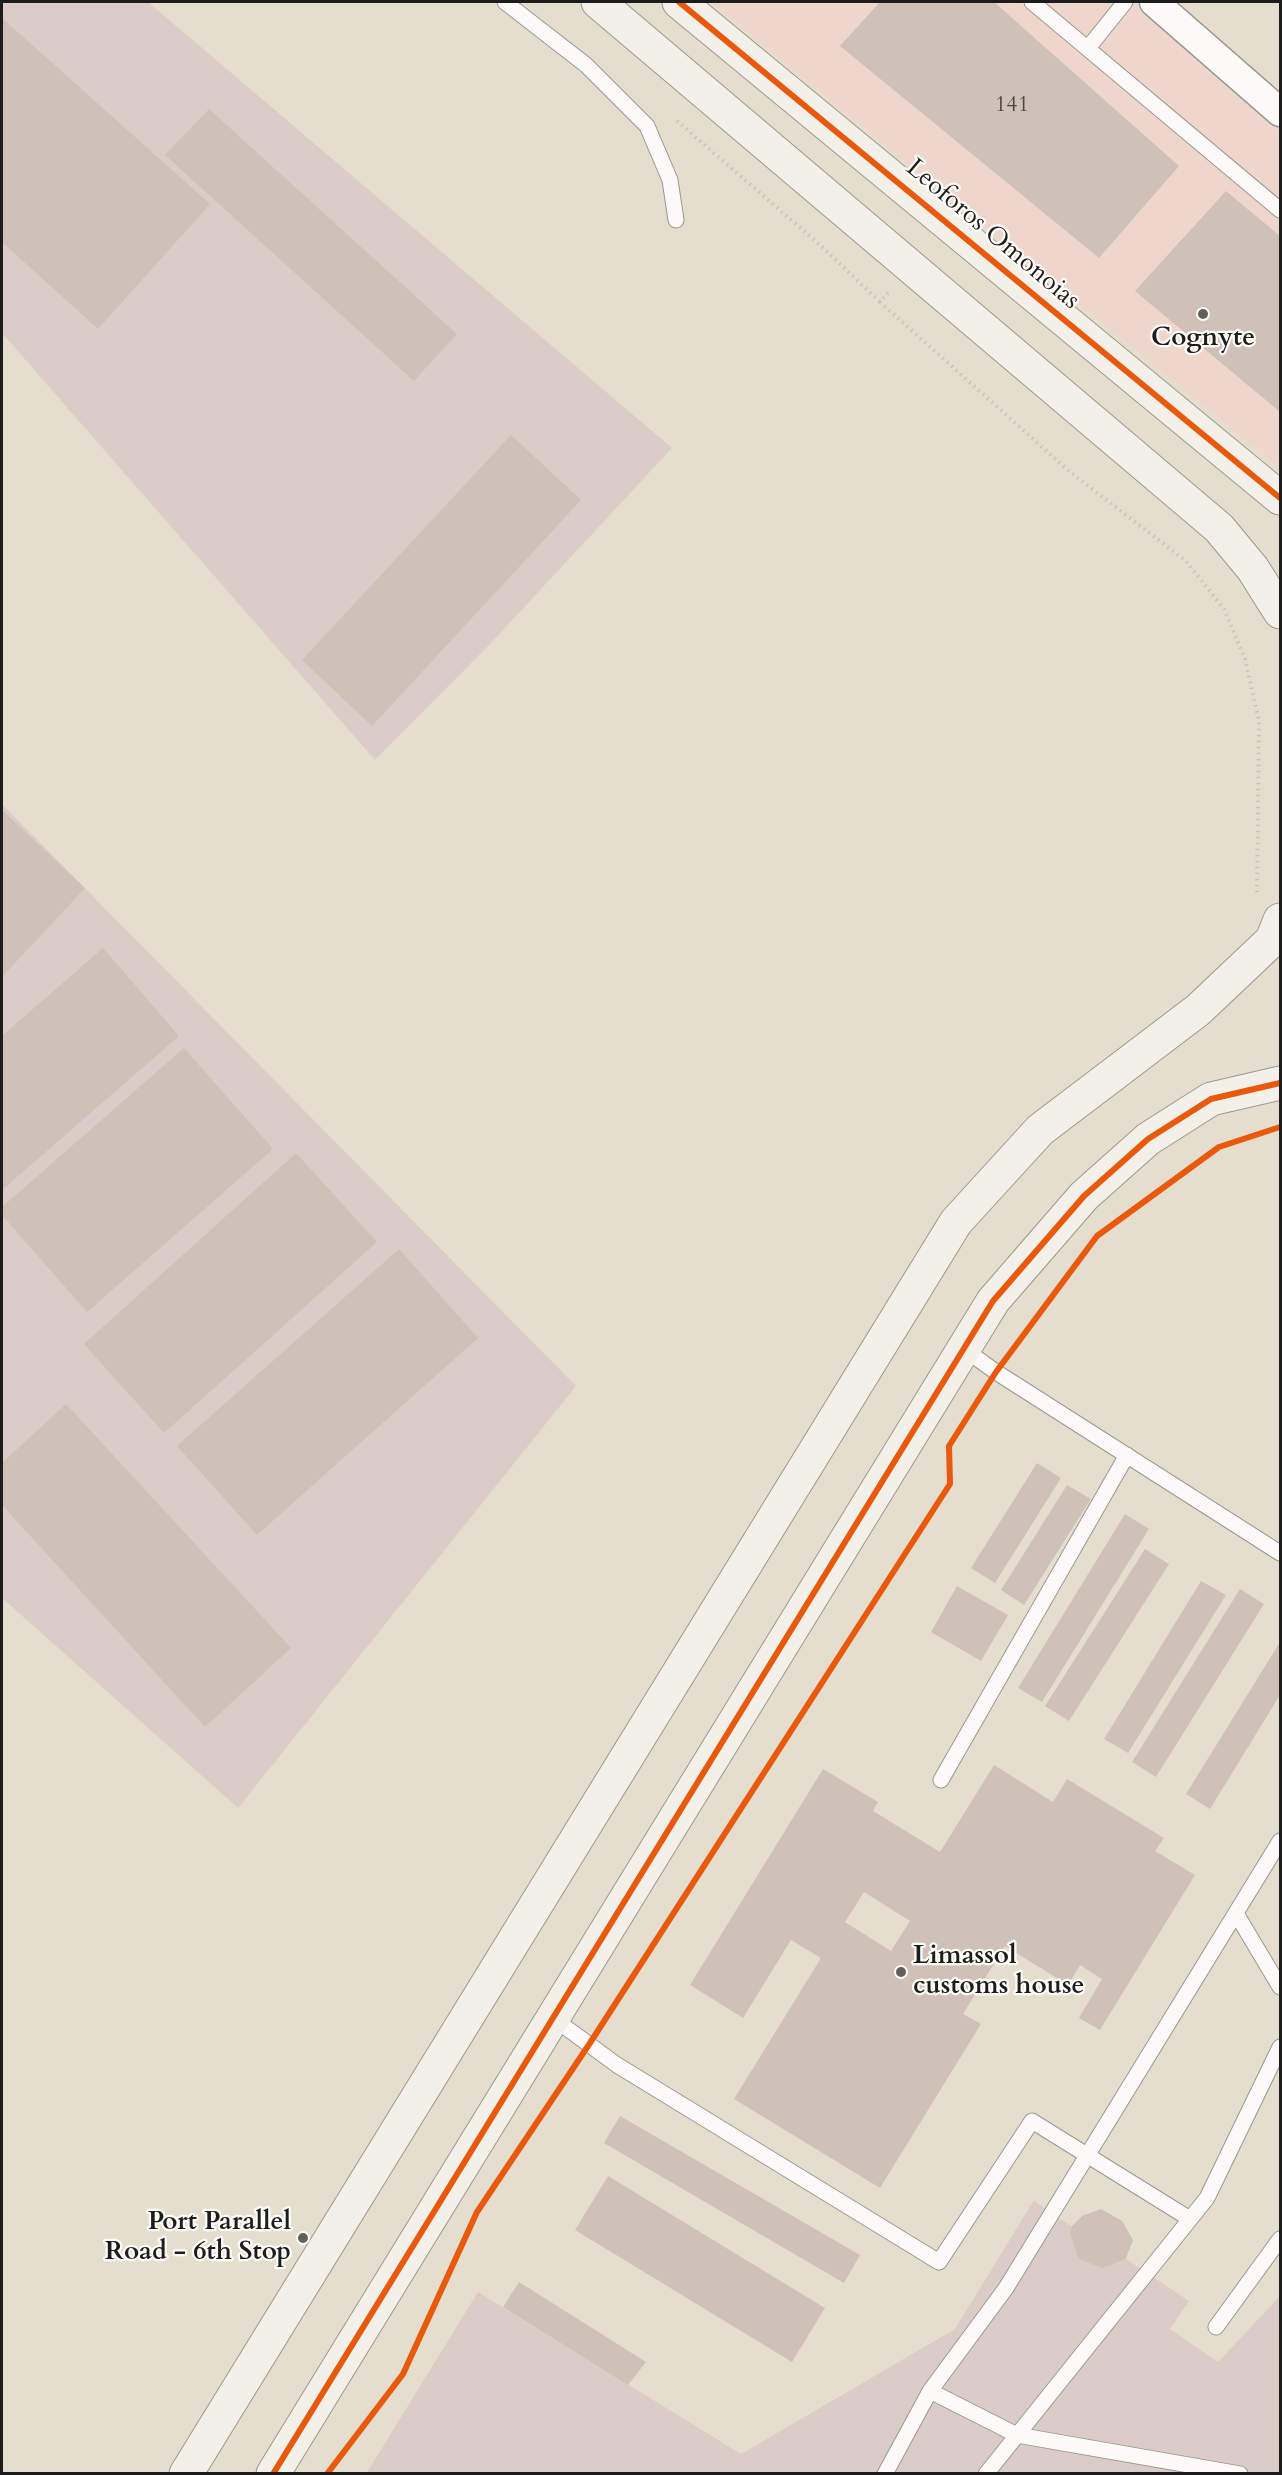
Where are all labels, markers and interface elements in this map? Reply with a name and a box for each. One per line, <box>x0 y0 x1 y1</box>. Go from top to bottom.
house number: 141 <box>995 93 1029 119</box>
street label: Leoforos Omonoias <box>899 153 1085 317</box>
marker: Cognyte <box>1196 307 1210 321</box>
place label: Cognyte <box>1151 323 1255 355</box>
place label: Limassol customs house <box>913 1941 1084 2002</box>
marker: Limassol customs house <box>894 1965 908 1979</box>
place label: Port Parallel Road - 6th Stop <box>105 2207 291 2268</box>
marker: Port Parallel Road - 6th Stop <box>296 2231 310 2245</box>

